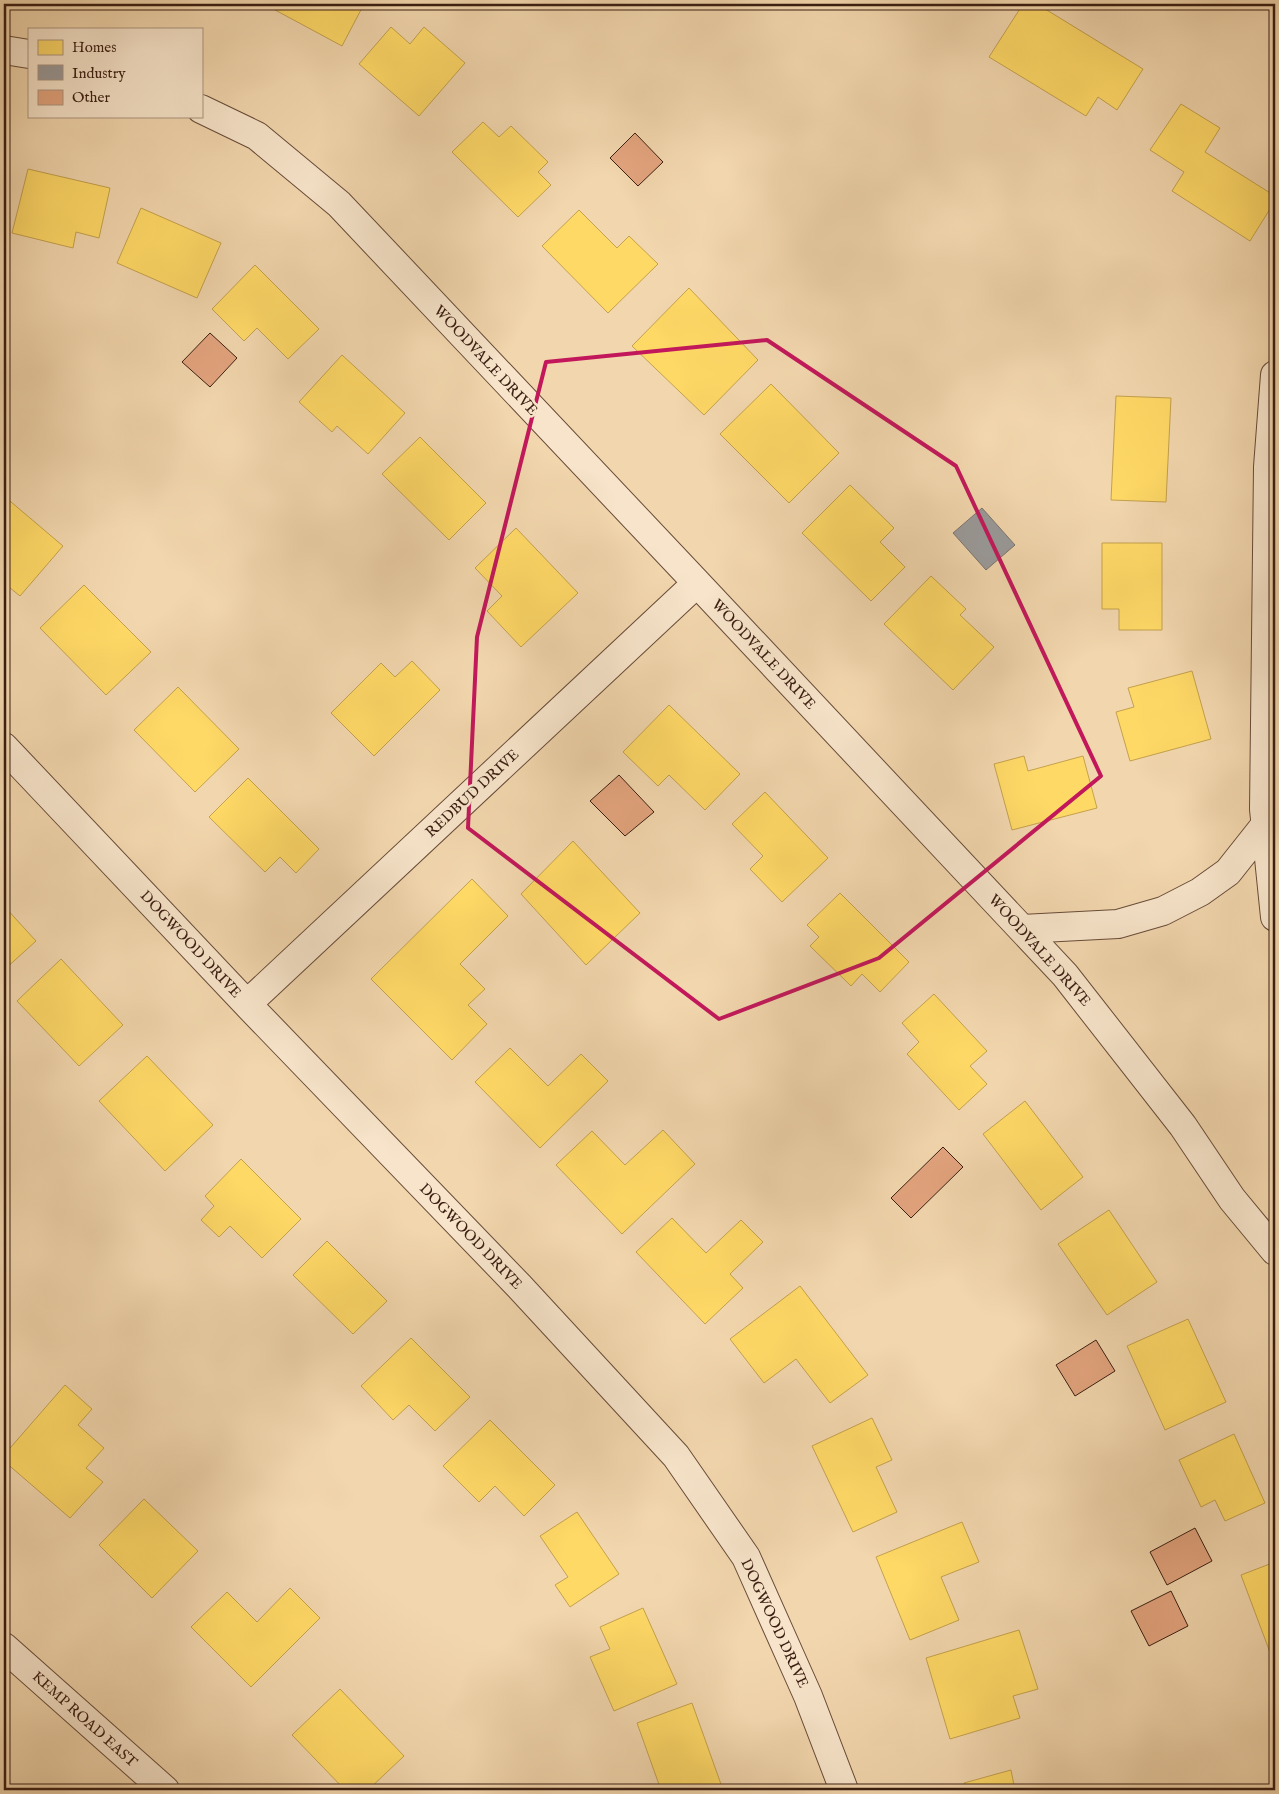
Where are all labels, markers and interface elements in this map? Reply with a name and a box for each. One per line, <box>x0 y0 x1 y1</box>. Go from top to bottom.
legend <box>28 28 202 118</box>
text: Homes <box>72 38 116 57</box>
text: Industry <box>72 64 126 83</box>
text: Other <box>72 88 110 107</box>
street label: WOODVALE DRIVE <box>430 301 542 420</box>
street label: WOODVALE DRIVE <box>708 595 820 714</box>
street label: REDBUD DRIVE <box>422 745 523 842</box>
street label: DOGWOOD DRIVE <box>136 887 245 1002</box>
street label: WOODVALE DRIVE <box>984 890 1095 1010</box>
street label: DOGWOOD DRIVE <box>415 1179 526 1293</box>
street label: DOGWOOD DRIVE <box>736 1556 813 1691</box>
street label: KEMP ROAD EAST <box>28 1667 141 1772</box>

